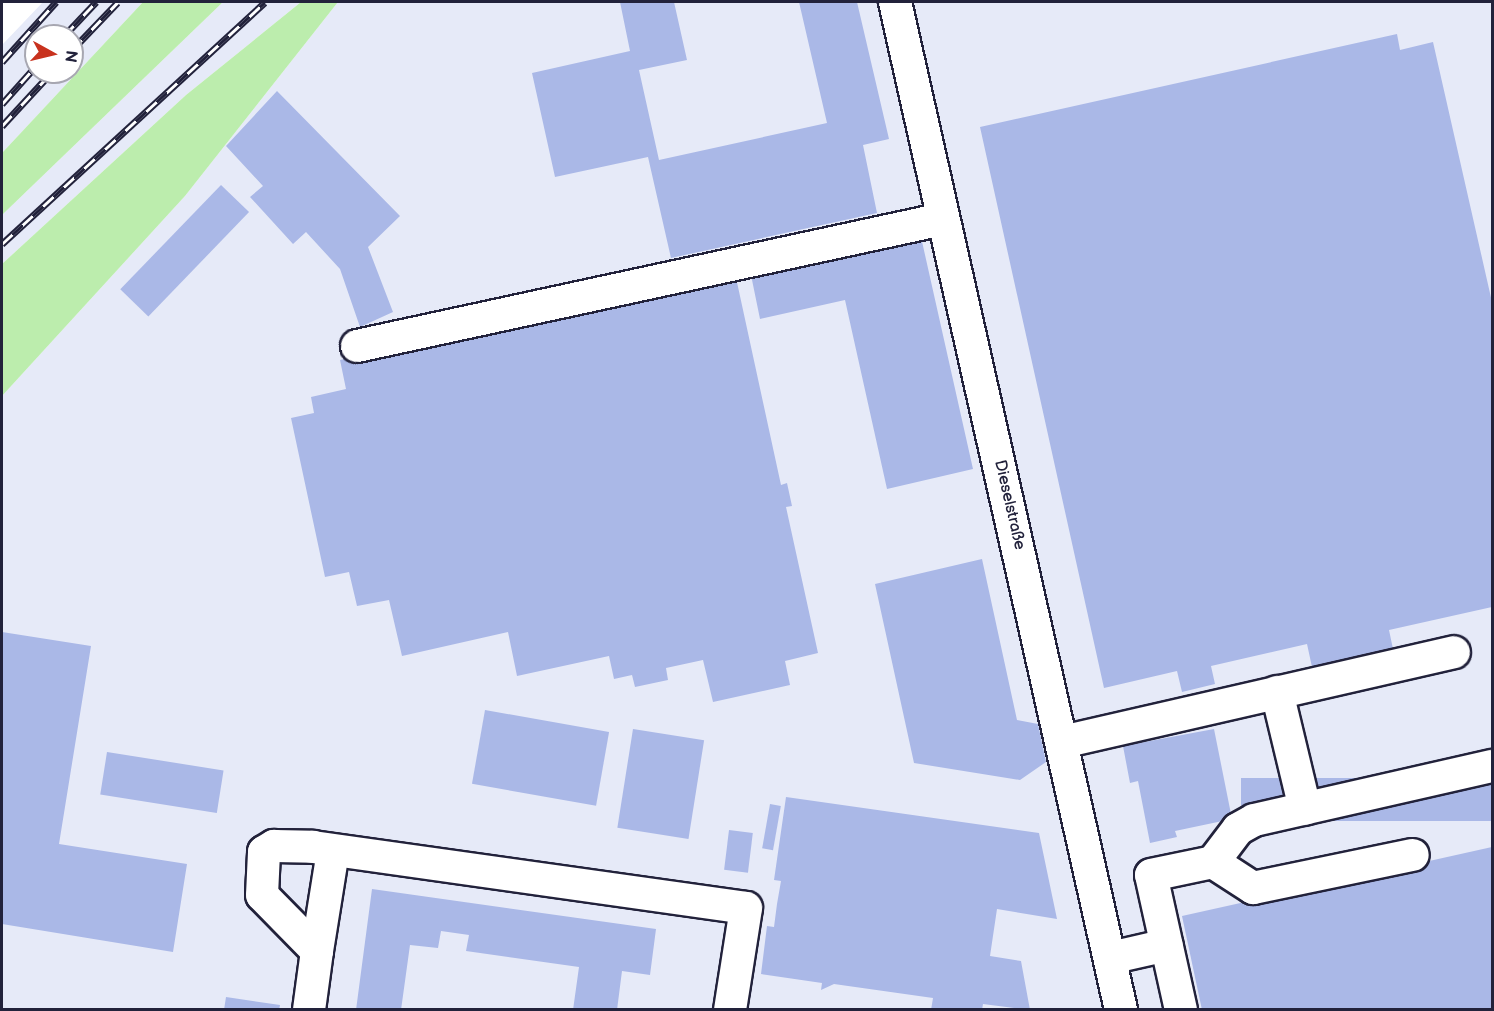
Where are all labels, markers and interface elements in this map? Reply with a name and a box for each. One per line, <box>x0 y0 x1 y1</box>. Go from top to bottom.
north arrow <box>24 24 84 84</box>
text: N <box>60 49 81 64</box>
street label: Dieselstraße <box>989 458 1029 552</box>

